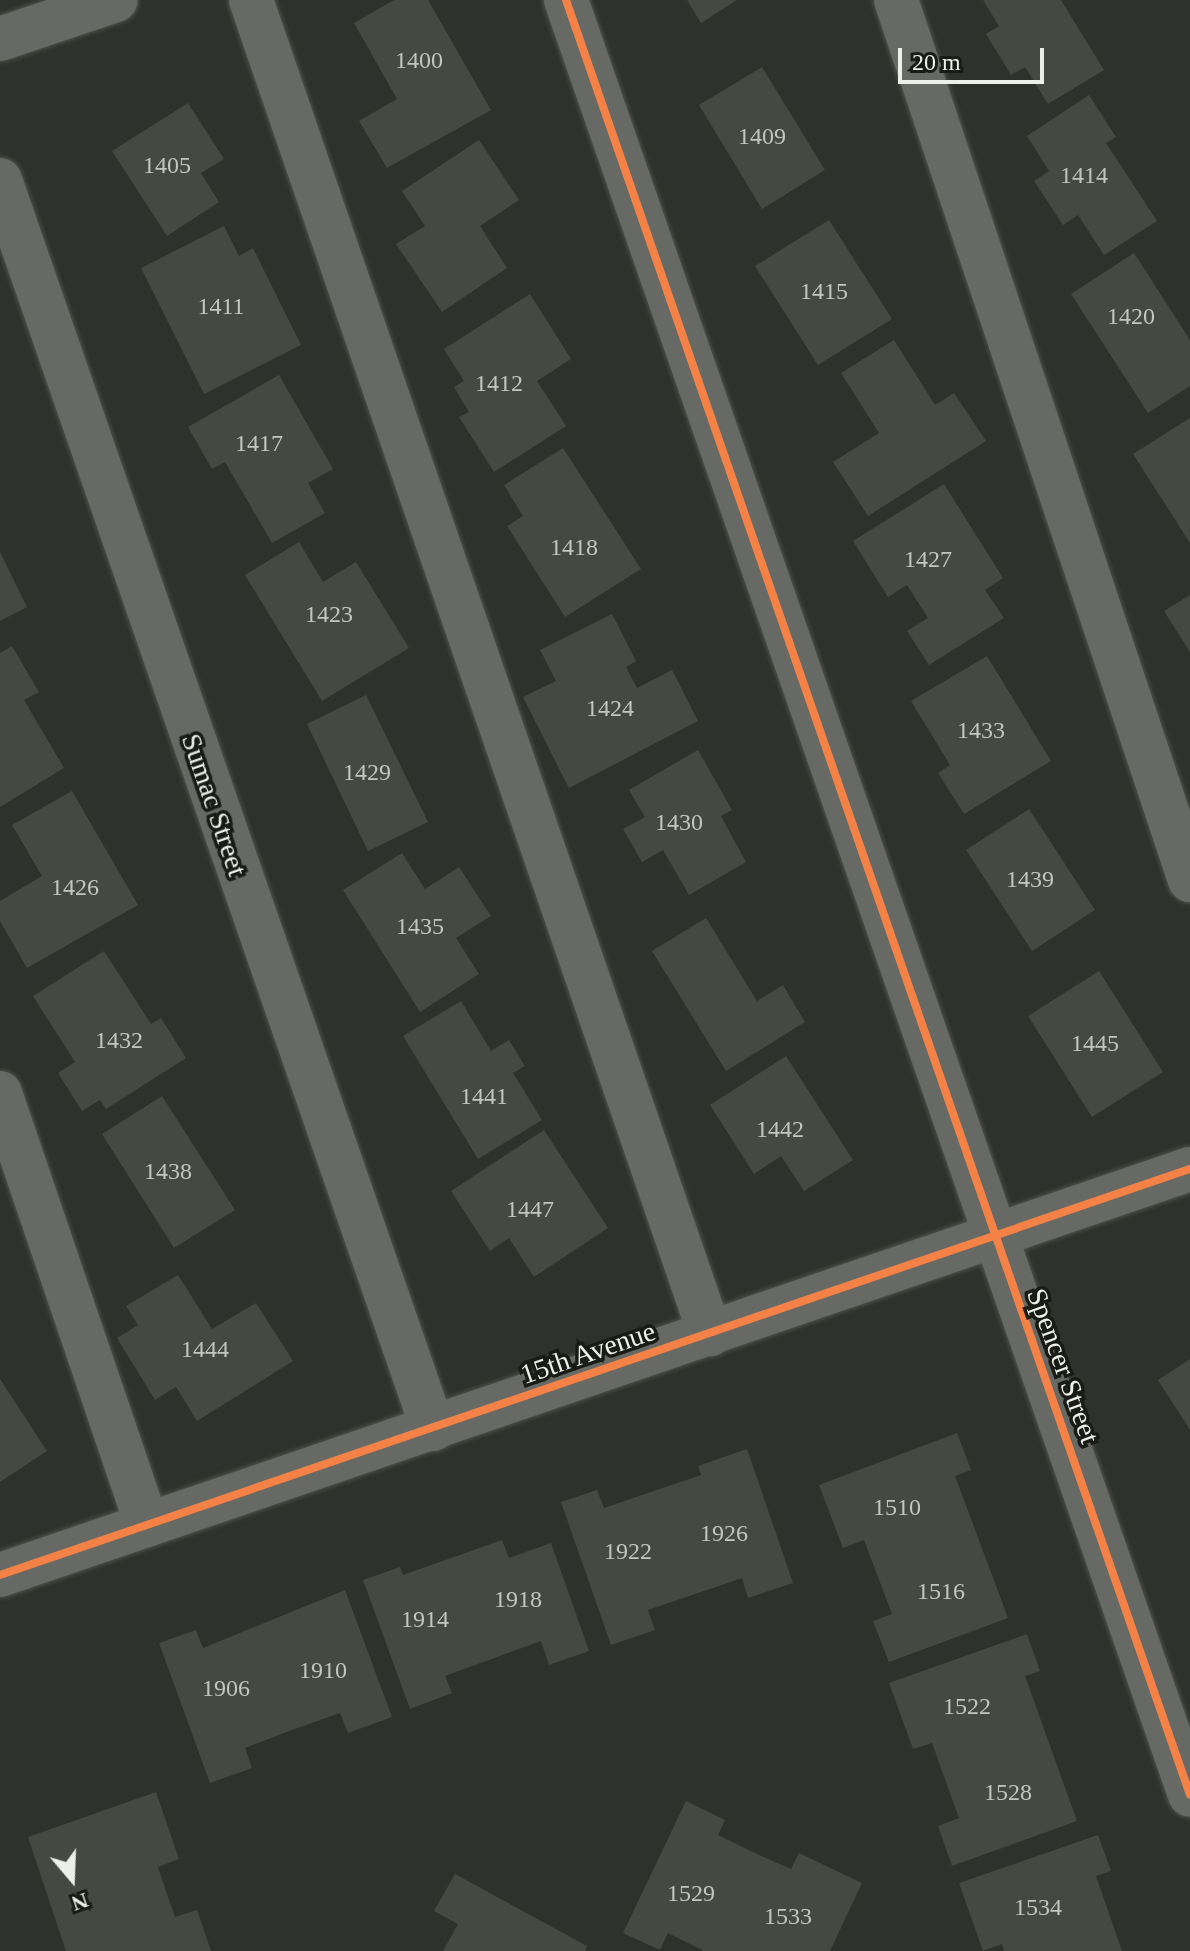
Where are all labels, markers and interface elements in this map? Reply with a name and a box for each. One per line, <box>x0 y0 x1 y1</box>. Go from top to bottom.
scale bar <box>902 32 1048 82</box>
house number: 1400 <box>395 47 443 75</box>
text: 20 m <box>912 49 961 75</box>
house number: 1409 <box>738 123 786 151</box>
house number: 1405 <box>143 152 191 180</box>
house number: 1414 <box>1060 162 1108 190</box>
house number: 1415 <box>800 278 848 306</box>
house number: 1411 <box>197 293 245 321</box>
house number: 1420 <box>1107 303 1155 331</box>
house number: 1412 <box>475 370 523 398</box>
house number: 1417 <box>235 430 283 458</box>
house number: 1418 <box>550 534 598 562</box>
house number: 1427 <box>904 546 952 574</box>
house number: 1423 <box>305 601 353 629</box>
house number: 1424 <box>586 695 634 723</box>
house number: 1433 <box>957 717 1005 745</box>
street label: Sumac Street <box>174 729 254 881</box>
house number: 1429 <box>343 759 391 787</box>
house number: 1430 <box>655 809 703 837</box>
house number: 1439 <box>1006 866 1054 894</box>
house number: 1426 <box>51 874 99 902</box>
house number: 1435 <box>396 913 444 941</box>
house number: 1432 <box>95 1027 143 1055</box>
house number: 1445 <box>1071 1030 1119 1058</box>
house number: 1441 <box>460 1083 508 1111</box>
house number: 1442 <box>756 1116 804 1144</box>
house number: 1438 <box>144 1158 192 1186</box>
house number: 1447 <box>506 1196 554 1224</box>
street label: Spencer Street <box>1019 1284 1107 1448</box>
street label: 15th Avenue <box>516 1314 660 1392</box>
house number: 1444 <box>181 1336 229 1364</box>
house number: 1510 <box>873 1494 921 1522</box>
house number: 1926 <box>700 1520 748 1548</box>
house number: 1922 <box>604 1538 652 1566</box>
house number: 1516 <box>917 1578 965 1606</box>
house number: 1918 <box>494 1586 542 1614</box>
house number: 1914 <box>401 1606 449 1634</box>
house number: 1910 <box>299 1657 347 1685</box>
house number: 1906 <box>202 1675 250 1703</box>
house number: 1522 <box>943 1693 991 1721</box>
house number: 1528 <box>984 1779 1032 1807</box>
north arrow <box>32 1839 112 1919</box>
house number: 1529 <box>667 1880 715 1908</box>
text: N <box>68 1888 92 1917</box>
house number: 1534 <box>1014 1894 1062 1922</box>
house number: 1533 <box>764 1903 812 1931</box>

